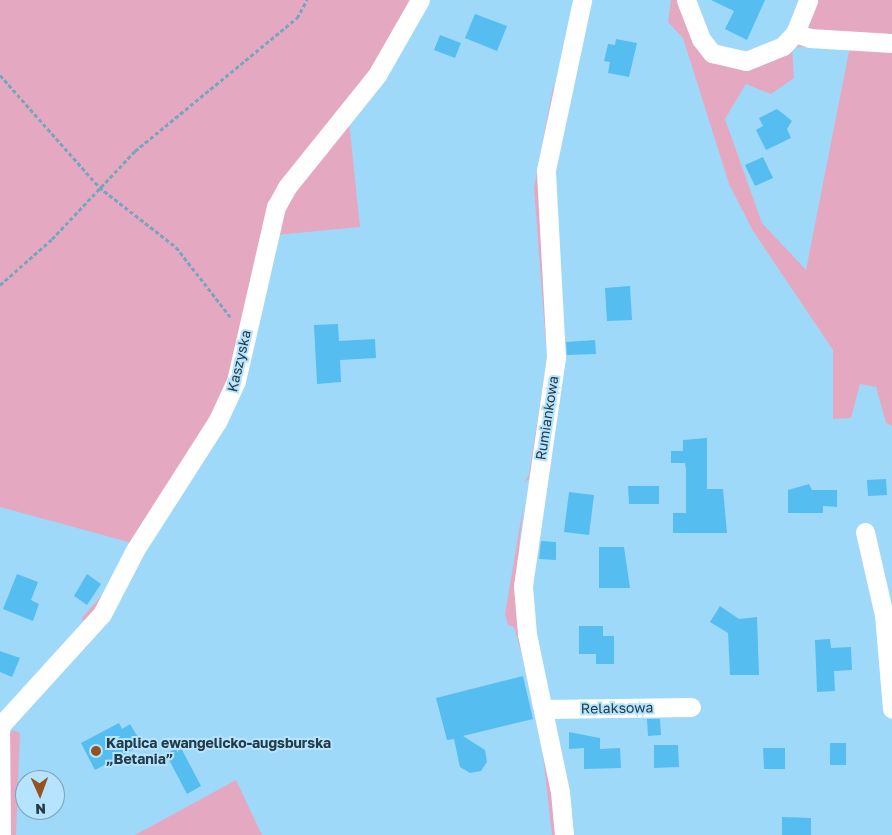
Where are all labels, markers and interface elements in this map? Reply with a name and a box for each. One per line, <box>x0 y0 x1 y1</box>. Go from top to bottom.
street label: Kaszyska <box>224 328 254 394</box>
street label: Rumiankowa <box>532 375 562 461</box>
street label: Relaksowa <box>581 699 653 717</box>
place label: Kaplica ewangelicko-augsburska „Betania” <box>106 735 331 768</box>
marker: Kaplica ewangelicko-augsburska „Betania” <box>90 745 102 757</box>
north arrow <box>15 770 65 820</box>
text: N <box>35 801 46 818</box>

